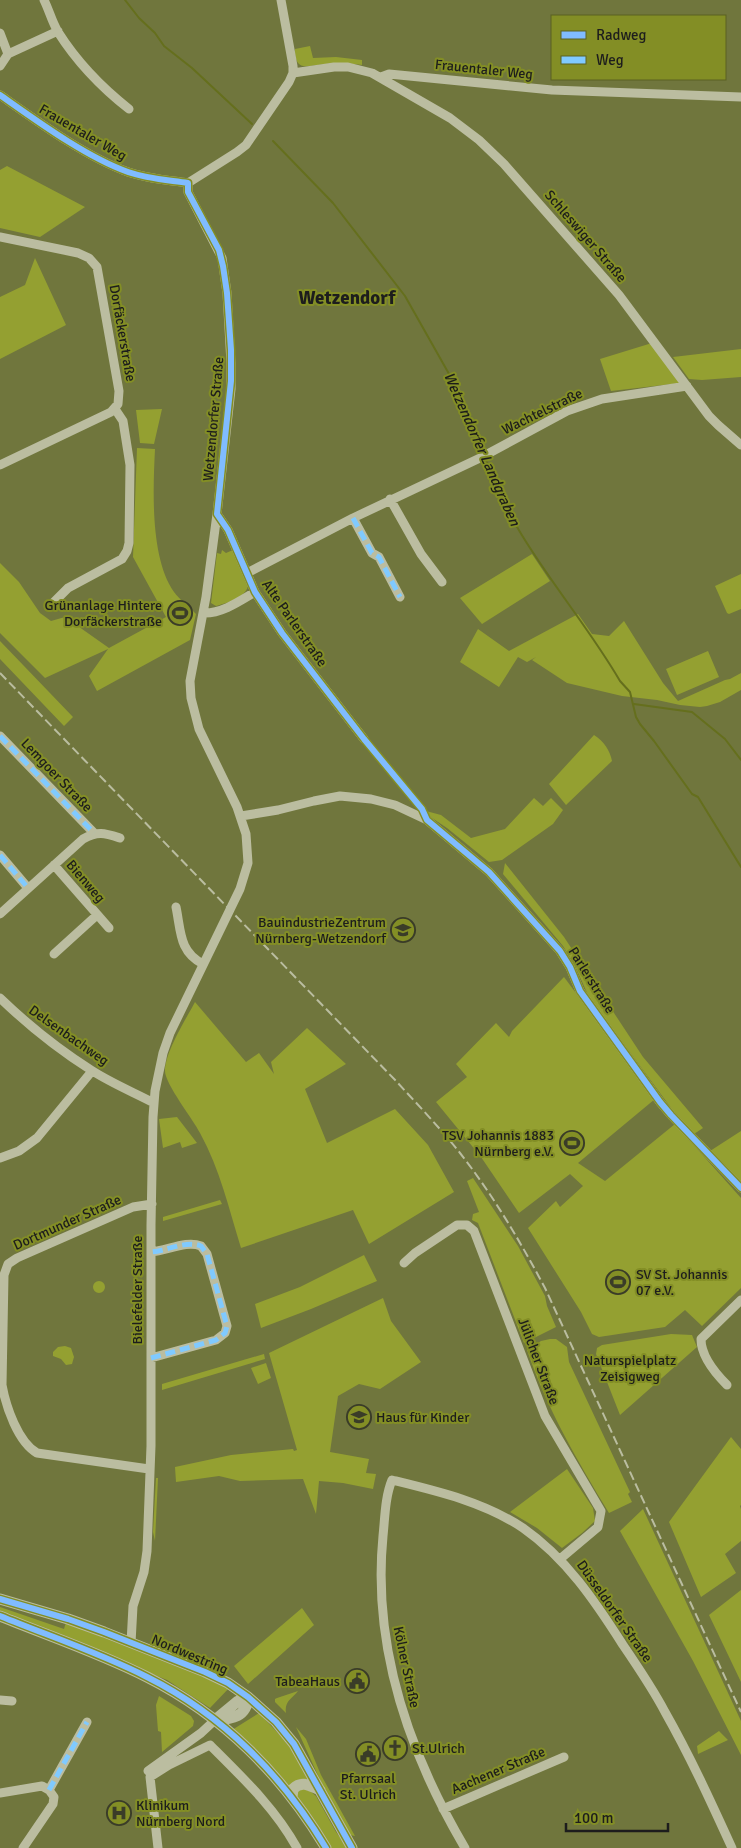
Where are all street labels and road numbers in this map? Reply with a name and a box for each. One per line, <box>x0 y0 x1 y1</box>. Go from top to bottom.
street label: Frauentaler Weg <box>434 56 534 83</box>
street label: Frauentaler Weg <box>36 100 130 164</box>
street label: Schleswiger Straße <box>541 187 630 286</box>
street label: Dorfäckerstraße <box>106 283 139 383</box>
street label: Wetzendorfer Straße <box>200 356 227 482</box>
street label: Wachtelstraße <box>499 385 585 438</box>
street label: Alte Parlerstraße <box>258 577 331 670</box>
street label: Lemgoer Straße <box>17 735 96 816</box>
street label: Bienweg <box>62 856 109 906</box>
street label: Parlerstraße <box>564 944 619 1017</box>
street label: Delsenbachweg <box>25 1002 112 1069</box>
street label: Dortmunder Straße <box>11 1191 124 1254</box>
street label: Bielefelder Straße <box>129 1235 146 1345</box>
street label: Jülicher Straße <box>514 1315 563 1407</box>
street label: Düsseldorfer Straße <box>573 1557 656 1666</box>
street label: Kölner Straße <box>390 1625 423 1709</box>
street label: Nordwestring <box>149 1631 231 1678</box>
street label: Aachener Straße <box>449 1743 548 1798</box>

